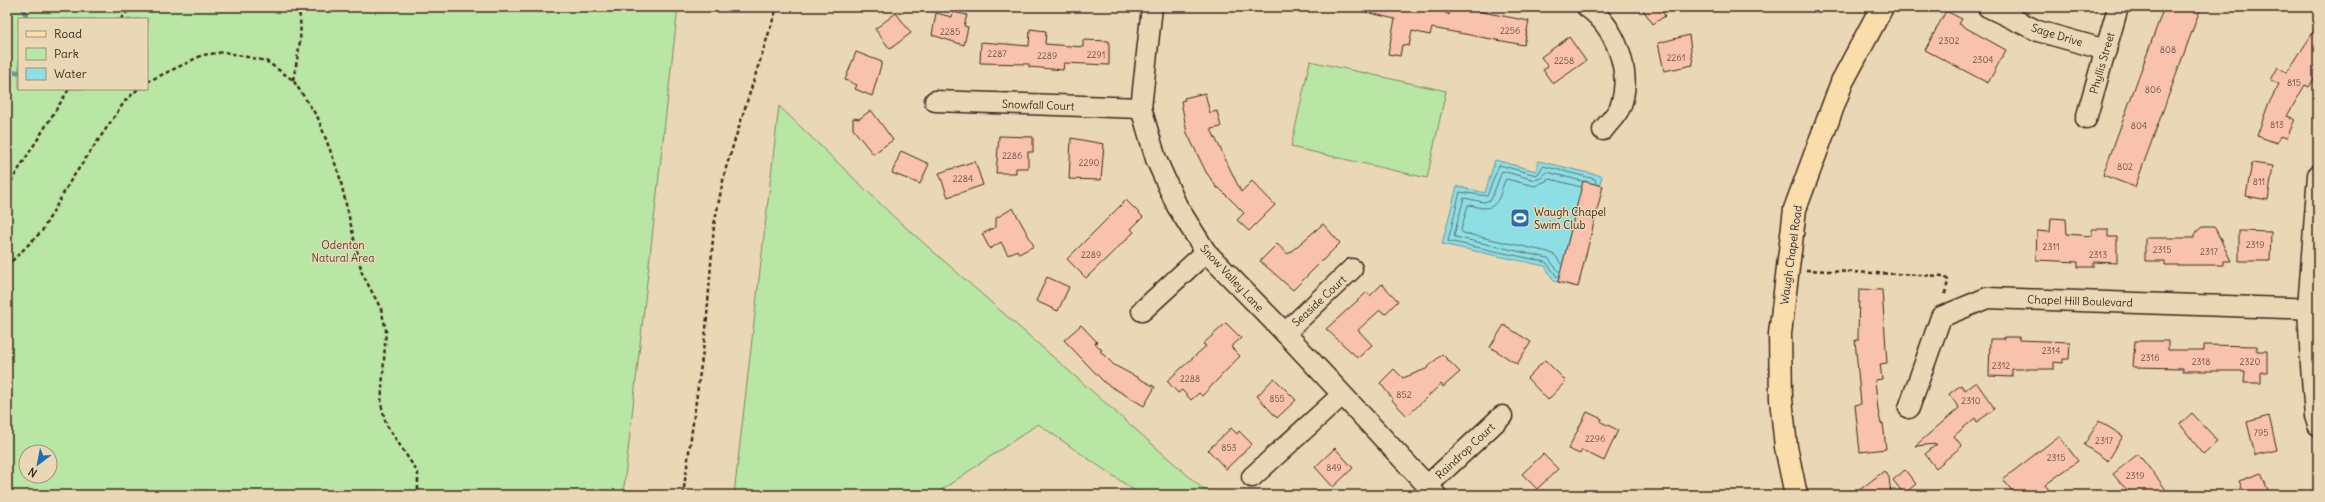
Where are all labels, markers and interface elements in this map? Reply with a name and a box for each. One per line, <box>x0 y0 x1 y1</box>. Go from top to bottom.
legend <box>18 18 148 90</box>
street label: Sage Drive <box>2030 21 2084 49</box>
house number: 2256 <box>1500 25 1520 36</box>
text: Road <box>54 26 82 41</box>
house number: 2285 <box>940 26 960 37</box>
street label: Phyllis Street <box>2087 30 2118 95</box>
house number: 2302 <box>1939 35 1960 46</box>
house number: 808 <box>2160 44 2176 55</box>
text: Park <box>54 46 79 61</box>
house number: 2287 <box>987 48 1007 59</box>
house number: 2291 <box>1087 49 1105 60</box>
house number: 2289 <box>1037 50 1057 61</box>
house number: 2261 <box>1667 52 1685 63</box>
house number: 2304 <box>1972 54 1994 65</box>
house number: 2258 <box>1554 55 1574 66</box>
text: Water <box>54 66 87 81</box>
house number: 815 <box>2287 77 2301 88</box>
house number: 806 <box>2145 84 2161 95</box>
street label: Snowfall Court <box>1002 97 1075 113</box>
house number: 813 <box>2270 119 2284 130</box>
house number: 804 <box>2131 120 2147 131</box>
house number: 2286 <box>1002 150 1022 161</box>
house number: 2290 <box>1079 157 1100 168</box>
house number: 802 <box>2117 161 2133 172</box>
house number: 2284 <box>953 173 973 184</box>
house number: 811 <box>2253 176 2265 187</box>
street label: Waugh Chapel Road <box>1777 204 1805 306</box>
place label: Waugh Chapel Swim Club <box>1534 205 1606 232</box>
sports icon: Waugh Chapel Swim Club <box>1509 207 1531 229</box>
park label: Odenton Natural Area <box>311 238 375 265</box>
house number: 2319 <box>2246 239 2264 250</box>
street label: Snow Valley Lane <box>1197 241 1267 315</box>
house number: 2311 <box>2042 241 2060 252</box>
house number: 2315 <box>2153 244 2171 255</box>
house number: 2317 <box>2200 246 2219 257</box>
house number: 2289 <box>1081 249 1101 260</box>
house number: 2313 <box>2089 249 2107 260</box>
street label: Seaside Court <box>1289 272 1349 330</box>
street label: Chapel Hill Boulevard <box>2027 292 2134 310</box>
house number: 2314 <box>2042 345 2060 356</box>
house number: 2316 <box>2141 352 2159 363</box>
house number: 2318 <box>2192 356 2210 367</box>
house number: 2320 <box>2240 356 2261 367</box>
house number: 2312 <box>1992 360 2010 371</box>
house number: 2288 <box>1180 373 1200 384</box>
house number: 852 <box>1396 389 1412 400</box>
house number: 855 <box>1269 393 1285 404</box>
house number: 2310 <box>1961 395 1981 406</box>
street label: Raindrop Court <box>1432 420 1498 482</box>
house number: 795 <box>2254 427 2268 438</box>
house number: 2296 <box>1585 433 1605 444</box>
house number: 2317 <box>2095 435 2114 446</box>
house number: 853 <box>1221 442 1237 453</box>
north arrow <box>18 444 58 484</box>
house number: 2315 <box>2047 452 2065 463</box>
house number: 849 <box>1326 462 1342 473</box>
text: N <box>26 465 40 480</box>
house number: 2319 <box>2126 470 2144 481</box>

